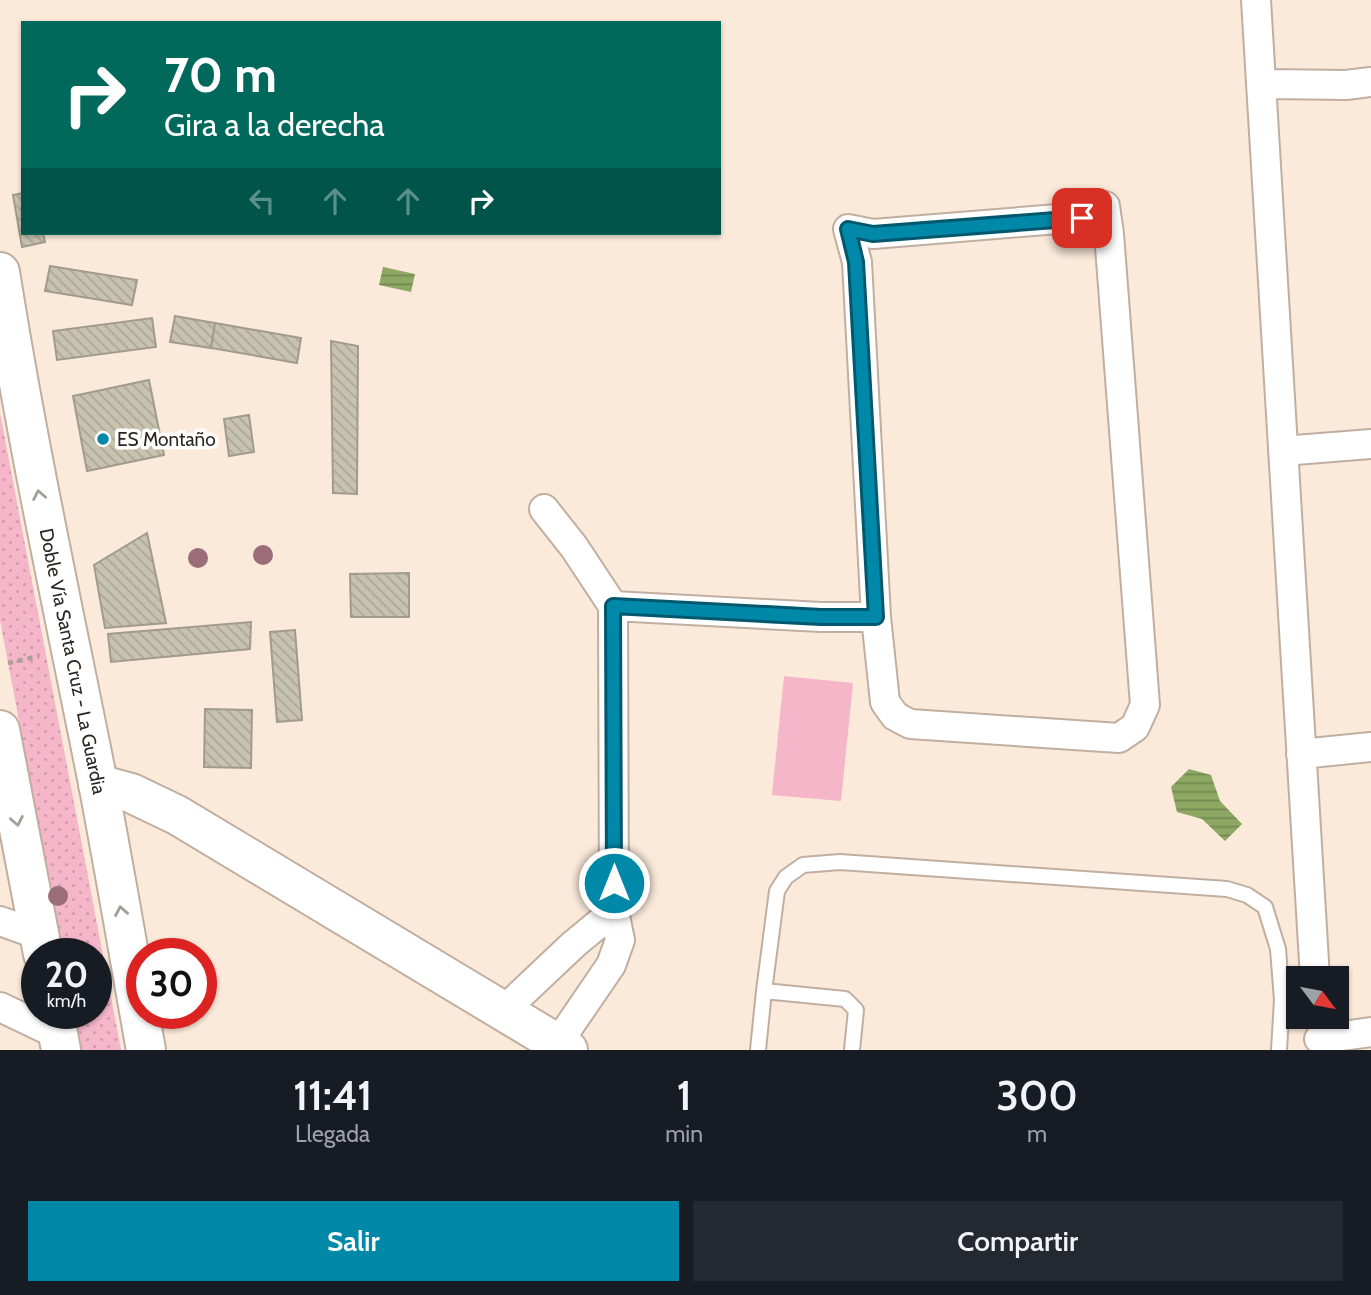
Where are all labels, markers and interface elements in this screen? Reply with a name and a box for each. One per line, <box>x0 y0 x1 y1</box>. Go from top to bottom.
text: 70 m <box>164 45 277 104</box>
icon: right <box>49 49 140 140</box>
text: Gira a la derecha <box>164 105 385 144</box>
icon: left <box>243 182 281 220</box>
icon: ahead <box>316 182 354 220</box>
icon: ahead <box>389 182 427 220</box>
icon: right <box>462 182 500 220</box>
pin <box>1052 188 1112 248</box>
icon: arrive <box>1063 199 1101 237</box>
place label: ES Montaño <box>117 428 216 451</box>
marker: ES Montaño <box>95 431 111 447</box>
one-way arrow <box>33 489 48 501</box>
street label: Doble Vía Santa Cruz - La Guardia <box>35 526 111 796</box>
one-way arrow <box>9 815 24 827</box>
position arrow <box>577 846 651 920</box>
one-way arrow <box>114 905 129 916</box>
speed limit sign: 30 <box>126 938 217 1029</box>
text: 20 <box>45 953 88 996</box>
north arrow <box>1286 966 1349 1029</box>
map controls <box>1286 966 1349 1029</box>
text: km/h <box>47 990 86 1012</box>
text: 11:41 <box>293 1069 372 1121</box>
text: 1 <box>677 1069 692 1121</box>
text: 300 <box>996 1069 1078 1121</box>
text: Llegada <box>295 1120 370 1148</box>
text: min <box>665 1120 703 1148</box>
text: m <box>1027 1120 1047 1148</box>
button: Salir <box>28 1201 679 1281</box>
button: Compartir <box>693 1201 1343 1281</box>

